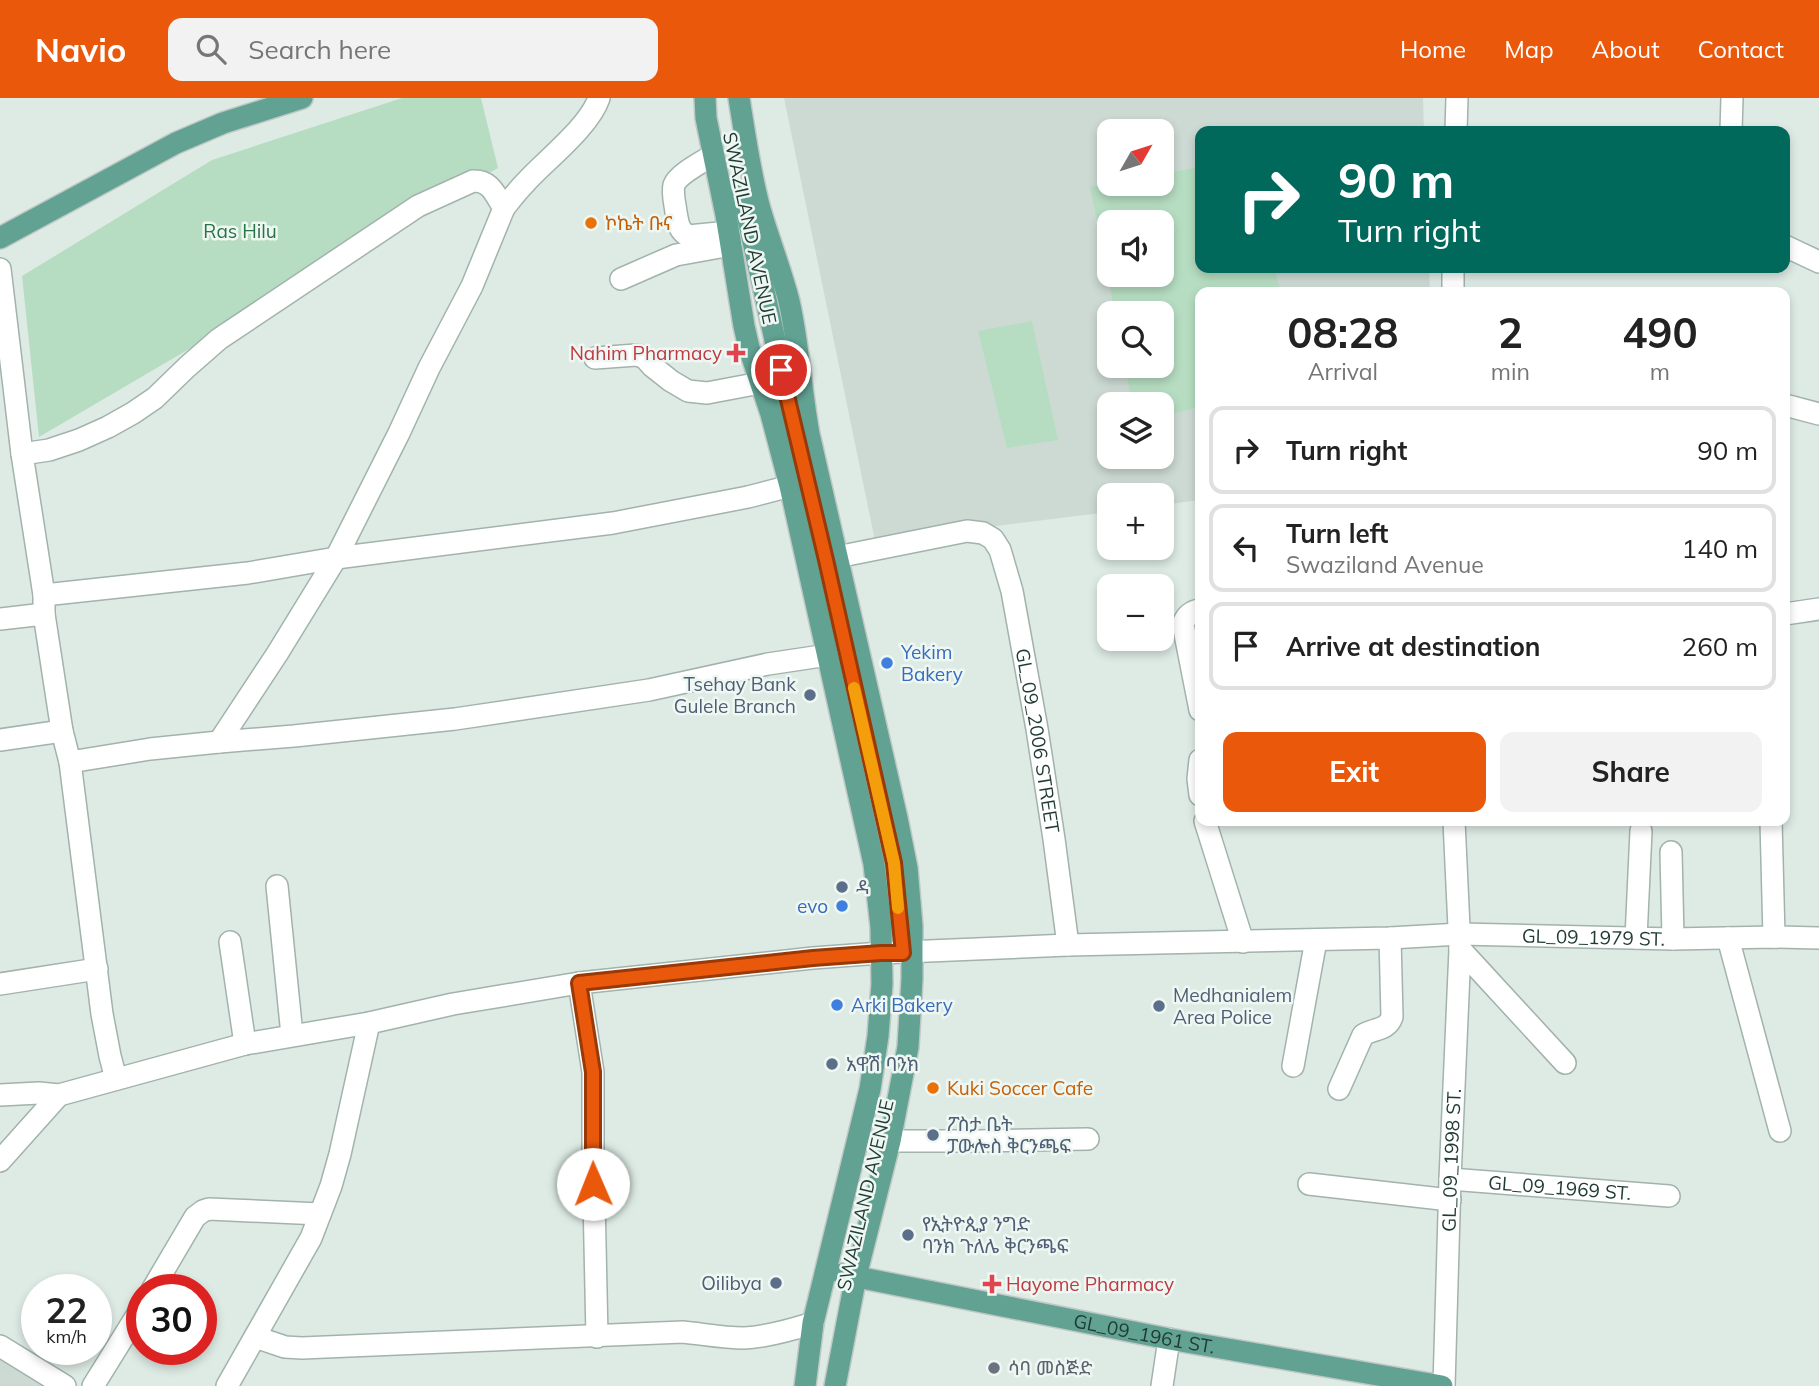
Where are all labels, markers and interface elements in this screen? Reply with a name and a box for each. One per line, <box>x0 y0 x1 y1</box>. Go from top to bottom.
search box <box>168 18 658 81</box>
text: Navio <box>35 29 126 70</box>
icon: search <box>192 30 230 68</box>
text: Search here <box>248 33 391 66</box>
text: Home <box>1400 34 1466 64</box>
text: Map <box>1504 34 1554 64</box>
text: About <box>1592 34 1660 64</box>
text: Contact <box>1698 34 1784 64</box>
north arrow <box>1097 119 1174 196</box>
map controls <box>1097 119 1174 651</box>
street label: SWAZILAND AVENUE <box>718 130 782 326</box>
text: 90 m <box>1338 149 1454 210</box>
icon: right <box>1223 154 1314 245</box>
button: sound <box>1097 210 1174 287</box>
text: Turn right <box>1338 210 1481 250</box>
place label: ኮኬት ቡና <box>605 211 673 235</box>
marker: ኮኬት ቡና <box>583 215 599 231</box>
park label: Ras Hilu <box>203 219 277 243</box>
button: search <box>1097 301 1174 378</box>
text: 08:28 <box>1287 306 1398 359</box>
text: 2 <box>1498 306 1523 359</box>
text: 490 <box>1622 306 1698 359</box>
pin <box>751 340 811 400</box>
place label: Nahim Pharmacy <box>570 341 722 365</box>
marker: Nahim Pharmacy <box>728 345 744 361</box>
icon: arrive <box>762 351 800 389</box>
text: Arrival <box>1308 357 1378 386</box>
text: min <box>1491 357 1530 386</box>
text: m <box>1650 357 1670 386</box>
button: layers <box>1097 392 1174 469</box>
icon: right <box>1227 431 1265 469</box>
text: Turn right <box>1286 434 1407 467</box>
text: 90 m <box>1697 434 1758 467</box>
button: + <box>1097 483 1174 560</box>
text: Turn left <box>1286 517 1388 550</box>
icon: left <box>1227 529 1265 567</box>
text: 140 m <box>1682 532 1758 565</box>
text: Swaziland Avenue <box>1286 550 1484 579</box>
button: − <box>1097 574 1174 651</box>
icon: arrive <box>1227 627 1265 665</box>
text: Arrive at destination <box>1286 630 1541 663</box>
text: 260 m <box>1682 630 1758 663</box>
place label: Yekim Bakery <box>900 640 963 686</box>
street label: GL_09_2006 STREET <box>1011 646 1065 835</box>
marker: Yekim Bakery <box>879 655 895 671</box>
place label: Tsehay Bank Gulele Branch <box>674 672 796 718</box>
marker: Tsehay Bank Gulele Branch <box>802 687 818 703</box>
button: Exit <box>1223 732 1486 812</box>
button: Share <box>1500 732 1762 812</box>
place label: ዳ <box>856 875 870 899</box>
marker: ዳ <box>834 879 850 895</box>
place label: evo <box>797 894 828 918</box>
marker: evo <box>834 898 850 914</box>
street label: GL_09_1979 ST. <box>1522 923 1665 951</box>
place label: Medhanialem Area Police <box>1173 983 1292 1029</box>
place label: Arki Bakery <box>851 993 953 1017</box>
marker: Arki Bakery <box>829 997 845 1013</box>
marker: Medhanialem Area Police <box>1151 998 1167 1014</box>
place label: አዋሽ ባንክ <box>846 1052 919 1076</box>
marker: አዋሽ ባንክ <box>824 1056 840 1072</box>
place label: Kuki Soccer Cafe <box>947 1076 1093 1100</box>
marker: Kuki Soccer Cafe <box>925 1080 941 1096</box>
street label: GL_09_1998 ST. <box>1436 1088 1466 1232</box>
street label: SWAZILAND AVENUE <box>831 1097 899 1293</box>
place label: ፖስታ ቤት ፓውሎስ ቅርንጫፍ <box>947 1112 1071 1158</box>
marker: ፖስታ ቤት ፓውሎስ ቅርንጫፍ <box>925 1127 941 1143</box>
position arrow <box>556 1147 630 1221</box>
street label: GL_09_1969 ST. <box>1487 1170 1632 1205</box>
place label: የኢትዮጲያ ንግድ ባንክ ጉለሌ ቅርንጫፍ <box>922 1212 1068 1258</box>
marker: የኢትዮጲያ ንግድ ባንክ ጉለሌ ቅርንጫፍ <box>900 1227 916 1243</box>
place label: Oilibya <box>701 1271 762 1295</box>
place label: Hayome Pharmacy <box>1006 1272 1174 1296</box>
speed limit sign: 30 <box>126 1274 217 1365</box>
marker: Oilibya <box>768 1275 784 1291</box>
marker: Hayome Pharmacy <box>984 1276 1000 1292</box>
text: 22 <box>45 1288 88 1332</box>
street label: GL_09_1961 ST. <box>1071 1308 1217 1359</box>
text: km/h <box>46 1325 87 1348</box>
place label: ሳባ መስጅድ <box>1008 1356 1093 1380</box>
marker: ሳባ መስጅድ <box>986 1360 1002 1376</box>

